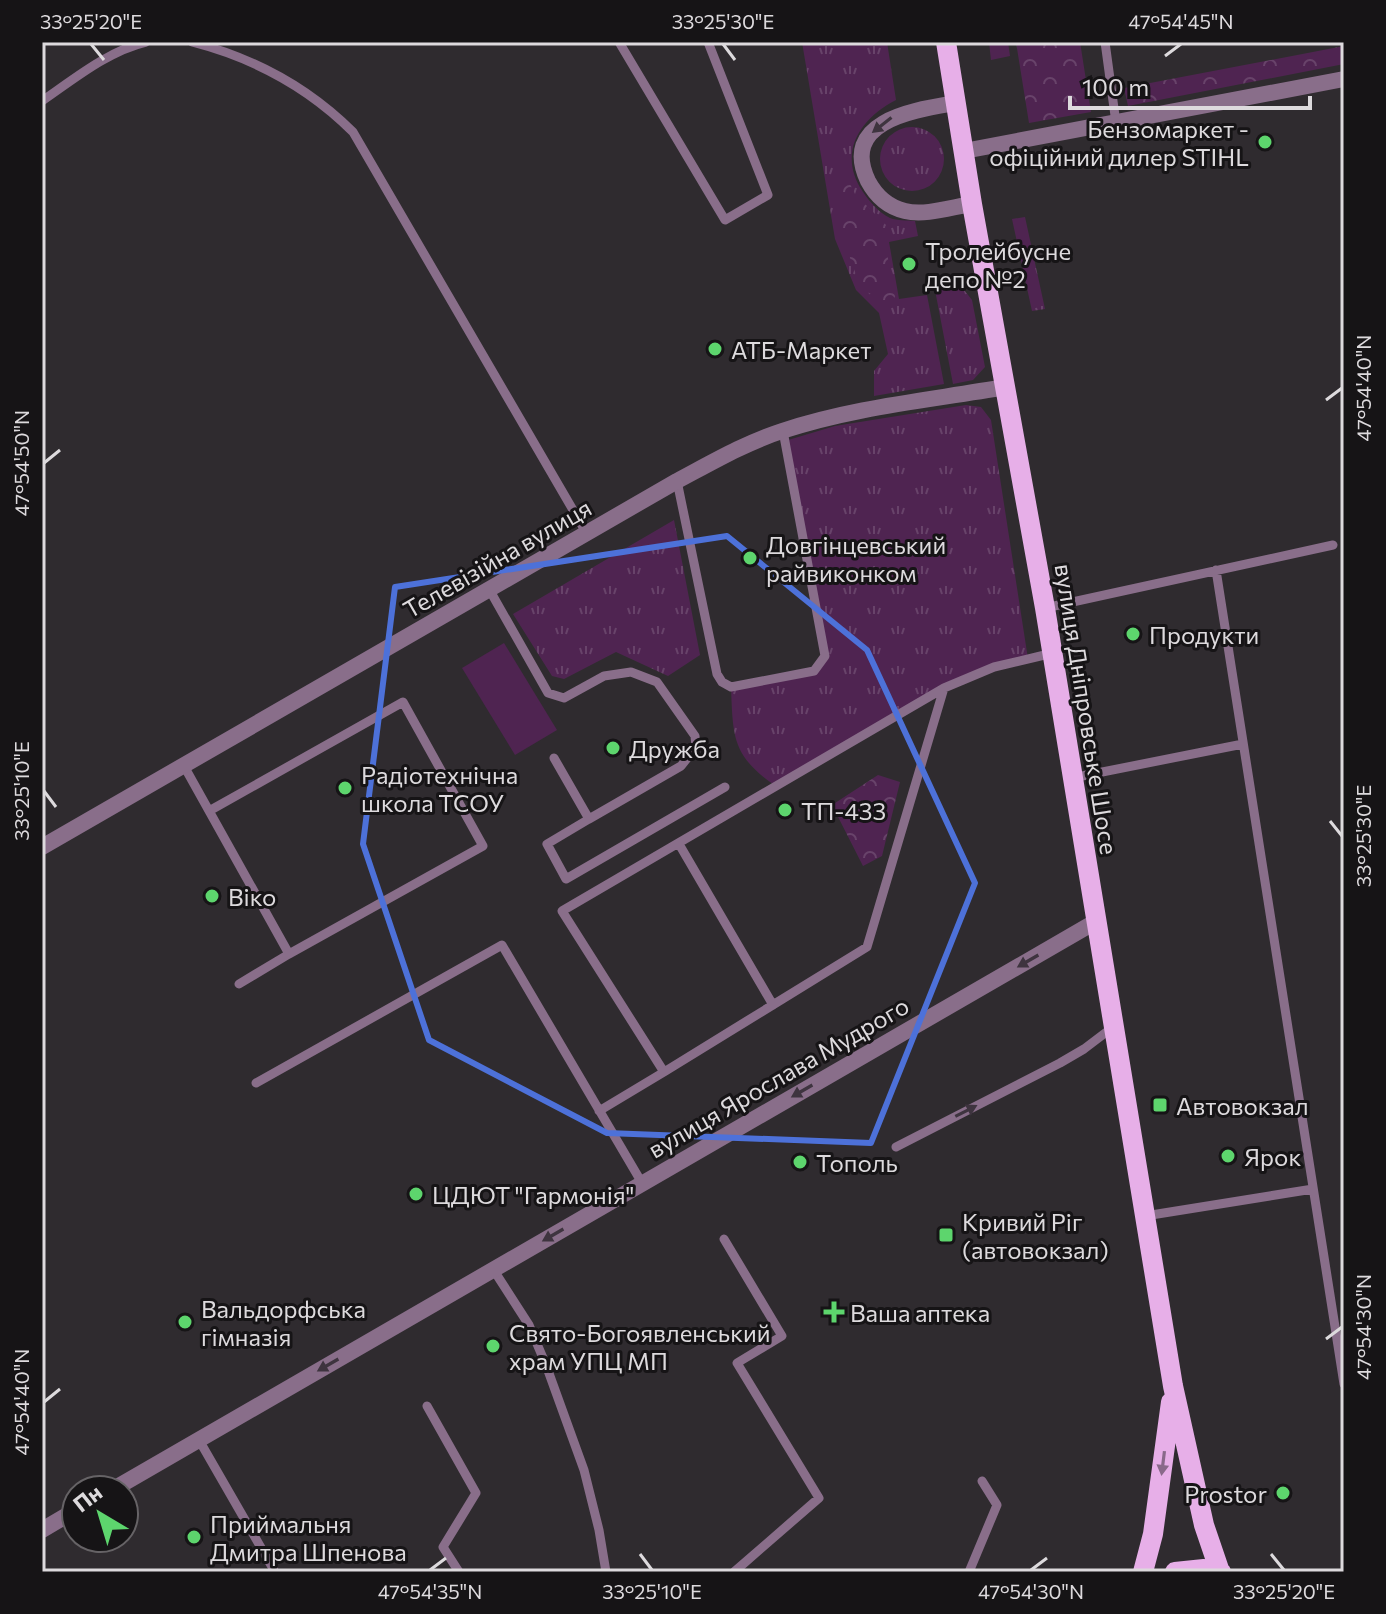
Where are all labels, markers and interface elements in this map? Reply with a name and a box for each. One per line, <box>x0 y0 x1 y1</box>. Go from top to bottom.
text: 33°25'20"E <box>40 9 142 33</box>
text: 33°25'30"E <box>672 9 774 33</box>
text: 47°54'45"N <box>1128 9 1234 33</box>
scale bar <box>1070 60 1310 110</box>
text: 100 m <box>1082 72 1149 101</box>
place label: Бензомаркет - офіційний дилер STIHL <box>989 114 1249 171</box>
one-way arrow <box>872 117 892 133</box>
marker: Бензомаркет - офіційний дилер STIHL <box>1256 133 1274 151</box>
place label: Тролейбусне депо №2 <box>925 236 1071 293</box>
marker: Тролейбусне депо №2 <box>900 255 918 273</box>
place label: АТБ-Маркет <box>731 335 871 364</box>
text: 47°54'40"N <box>1351 335 1375 441</box>
marker: АТБ-Маркет <box>706 340 724 358</box>
text: 47°54'50"N <box>9 410 33 516</box>
street label: Телевізійна вулиця <box>398 492 596 624</box>
place label: Довгінцевський райвиконком <box>766 530 946 587</box>
marker: Довгінцевський райвиконком <box>741 549 759 567</box>
street label: вулиця Дніпровське Шосе <box>1050 561 1124 857</box>
place label: Продукти <box>1149 620 1259 649</box>
marker: Продукти <box>1124 625 1142 643</box>
place label: Дружба <box>629 734 720 763</box>
marker: Дружба <box>604 739 622 757</box>
text: 33°25'10"E <box>9 741 33 841</box>
place label: Радіотехнічна школа ТСОУ <box>361 760 518 817</box>
marker: Радіотехнічна школа ТСОУ <box>336 779 354 797</box>
text: 33°25'30"E <box>1351 785 1375 887</box>
place label: ТП-433 <box>801 796 886 825</box>
marker: ТП-433 <box>776 801 794 819</box>
place label: Віко <box>228 882 276 911</box>
marker: Віко <box>203 887 221 905</box>
one-way arrow <box>1016 954 1039 968</box>
street label: вулиця Ярослава Мудрого <box>642 990 914 1164</box>
one-way arrow <box>791 1084 813 1098</box>
place label: Автовокзал <box>1176 1091 1309 1120</box>
marker: Автовокзал <box>1151 1096 1169 1114</box>
one-way arrow <box>954 1105 977 1118</box>
place label: Ярок <box>1244 1142 1301 1171</box>
marker: Ярок <box>1219 1147 1237 1165</box>
place label: Тополь <box>816 1148 898 1177</box>
marker: Тополь <box>791 1153 809 1171</box>
place label: ЦДЮТ "Гармонія" <box>432 1180 634 1209</box>
marker: ЦДЮТ "Гармонія" <box>407 1185 425 1203</box>
place label: Кривий Ріг (автовокзал) <box>962 1207 1109 1264</box>
marker: Кривий Ріг (автовокзал) <box>937 1226 955 1244</box>
one-way arrow <box>542 1228 564 1242</box>
text: 47°54'30"N <box>1351 1274 1375 1380</box>
place label: Вальдорфська гімназія <box>201 1294 366 1351</box>
place label: Ваша аптека <box>850 1298 990 1327</box>
marker: Ваша аптека <box>825 1303 843 1321</box>
marker: Вальдорфська гімназія <box>176 1313 194 1331</box>
place label: Свято-Богоявленський храм УПЦ МП <box>509 1318 771 1375</box>
marker: Свято-Богоявленський храм УПЦ МП <box>484 1337 502 1355</box>
text: 47°54'40"N <box>9 1349 33 1455</box>
one-way arrow <box>317 1358 339 1372</box>
one-way arrow <box>1156 1451 1169 1476</box>
north arrow <box>60 1474 140 1554</box>
text: Пн <box>68 1478 107 1517</box>
place label: Prostor <box>1184 1479 1267 1508</box>
marker: Prostor <box>1274 1484 1292 1502</box>
place label: Приймальня Дмитра Шпенова <box>210 1509 407 1566</box>
marker: Приймальня Дмитра Шпенова <box>185 1528 203 1546</box>
text: 47°54'35"N <box>378 1579 482 1603</box>
text: 33°25'10"E <box>602 1579 702 1603</box>
text: 47°54'30"N <box>978 1579 1084 1603</box>
text: 33°25'20"E <box>1233 1579 1335 1603</box>

